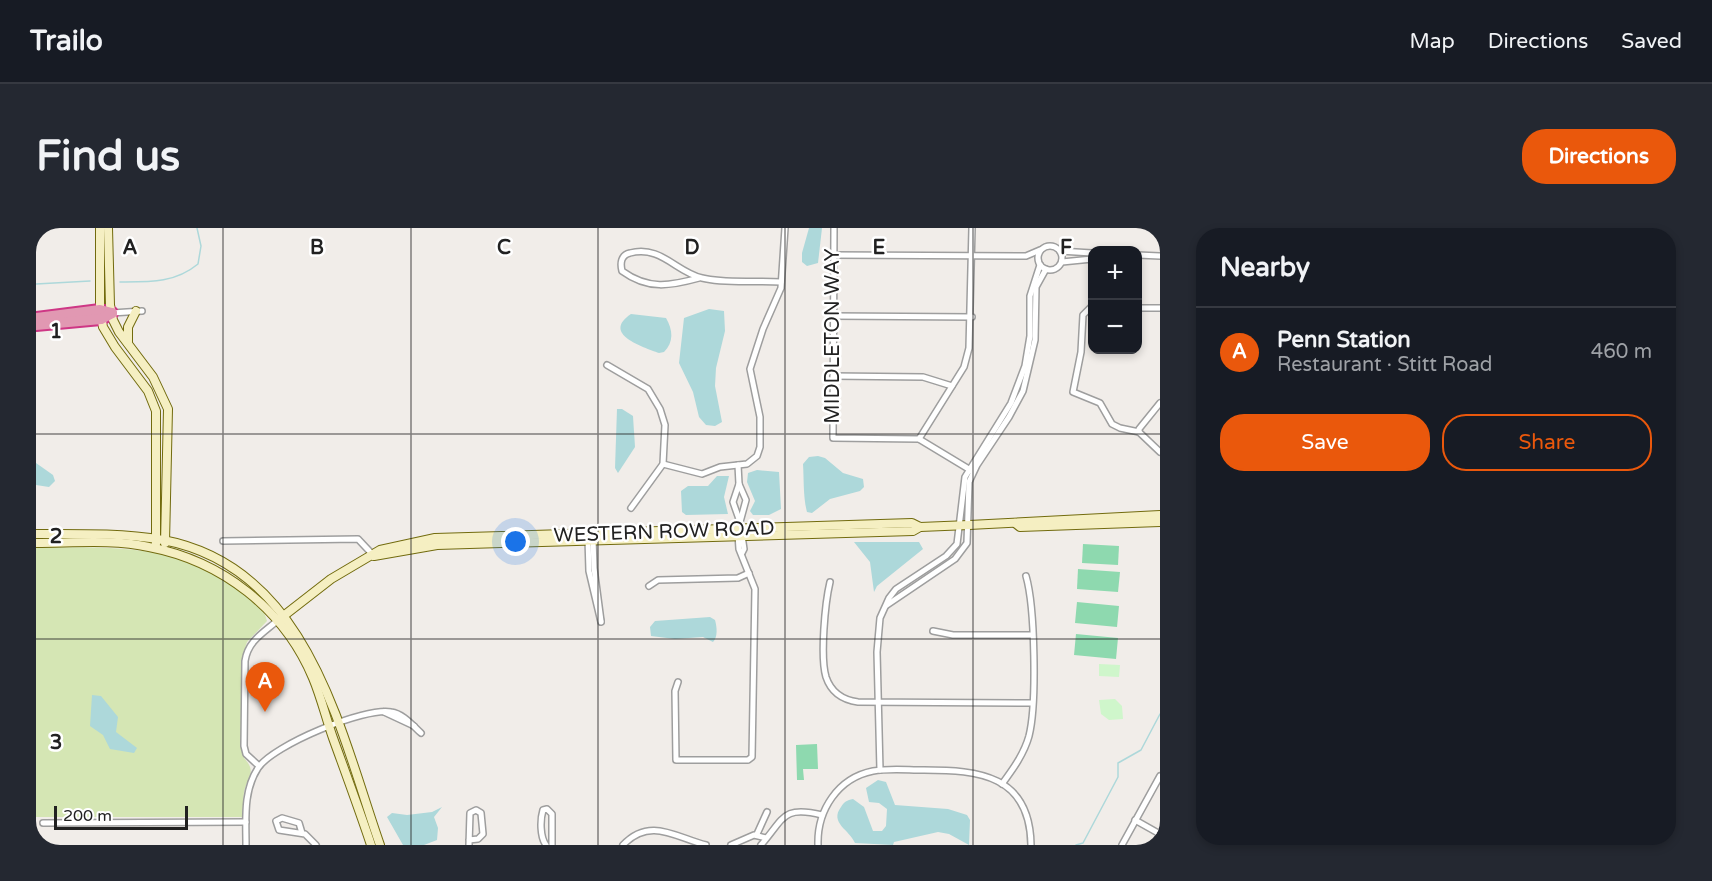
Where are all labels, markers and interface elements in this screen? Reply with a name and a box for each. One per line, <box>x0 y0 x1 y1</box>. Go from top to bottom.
text: Trailo <box>30 24 103 58</box>
text: Map <box>1409 29 1455 54</box>
text: Directions <box>1488 29 1588 54</box>
text: Saved <box>1621 29 1682 54</box>
button: Directions <box>1522 129 1676 184</box>
text: Find us <box>36 131 180 182</box>
text: A <box>123 236 138 260</box>
text: B <box>310 236 324 260</box>
text: C <box>497 236 511 260</box>
text: D <box>684 236 700 260</box>
text: E <box>873 236 886 260</box>
text: F <box>1060 236 1072 260</box>
map controls <box>1088 246 1142 354</box>
button: + <box>1088 246 1142 300</box>
street label: MIDDLETON WAY <box>821 248 845 424</box>
text: Nearby <box>1220 252 1310 283</box>
button: − <box>1088 300 1142 354</box>
text: 1 <box>50 320 62 344</box>
text: Penn Station <box>1277 327 1411 353</box>
text: A <box>1232 340 1247 364</box>
text: 460 m <box>1591 340 1652 364</box>
text: Restaurant · Stitt Road <box>1277 353 1492 377</box>
button: Save <box>1220 414 1430 471</box>
button: Share <box>1442 414 1652 471</box>
street label: WESTERN ROW ROAD <box>553 516 775 548</box>
text: 2 <box>50 525 62 549</box>
your location <box>501 527 530 556</box>
pin: A <box>246 662 284 712</box>
text: 3 <box>50 731 62 755</box>
scale bar <box>54 803 188 830</box>
text: 200 m <box>63 806 112 826</box>

